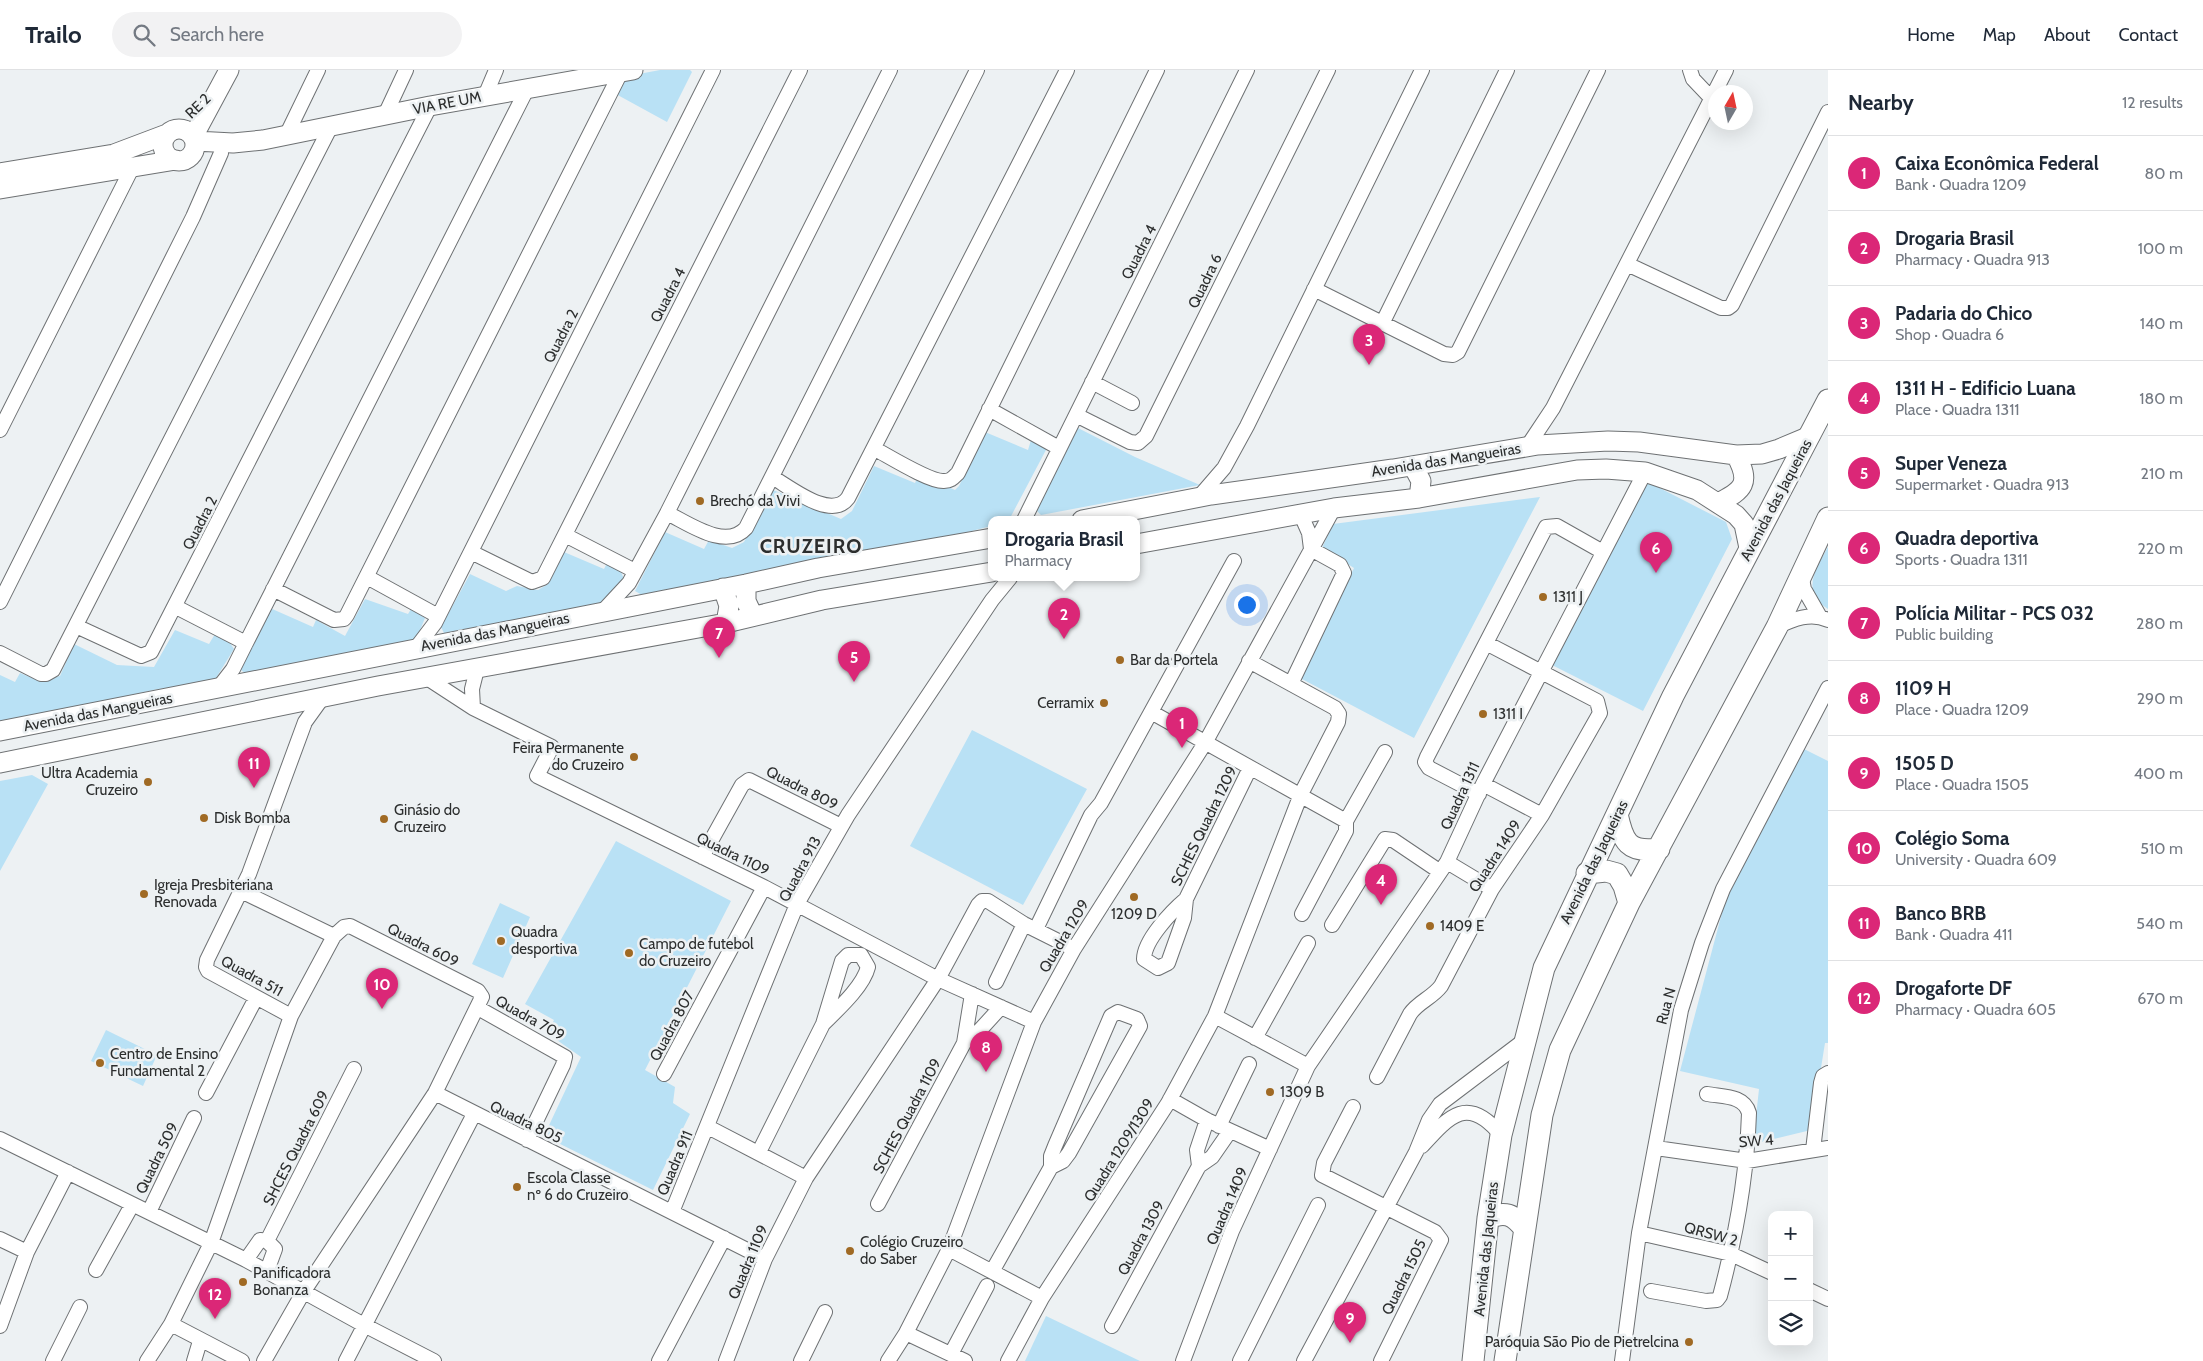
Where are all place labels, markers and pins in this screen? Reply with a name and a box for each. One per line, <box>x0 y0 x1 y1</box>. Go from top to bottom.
pin: 3 <box>1353 324 1385 365</box>
place label: Brechó da Vivi <box>710 492 800 510</box>
marker: Brechó da Vivi <box>694 495 706 507</box>
pin: 6 <box>1640 532 1672 573</box>
place label: 1311 J <box>1553 588 1583 606</box>
marker: 1311 J <box>1537 591 1549 603</box>
pin: 2 <box>1048 598 1080 639</box>
pin: 7 <box>703 617 735 658</box>
pin: 5 <box>838 641 870 682</box>
place label: Bar da Portela <box>1130 651 1219 669</box>
marker: Bar da Portela <box>1114 654 1126 666</box>
place label: Cerramix <box>1037 694 1094 712</box>
marker: Cerramix <box>1098 697 1110 709</box>
place label: 1311 I <box>1493 705 1523 723</box>
pin: 1 <box>1166 707 1198 748</box>
marker: 1311 I <box>1477 708 1489 720</box>
place label: Feira Permanente do Cruzeiro <box>513 739 624 774</box>
pin: 11 <box>238 747 270 788</box>
marker: Feira Permanente do Cruzeiro <box>628 751 640 763</box>
place label: Ultra Academia Cruzeiro <box>41 764 139 799</box>
marker: Ultra Academia Cruzeiro <box>142 776 154 788</box>
place label: Ginásio do Cruzeiro <box>394 801 460 836</box>
place label: Disk Bomba <box>214 809 291 827</box>
marker: Disk Bomba <box>198 812 210 824</box>
marker: Ginásio do Cruzeiro <box>378 813 390 825</box>
pin: 4 <box>1365 864 1397 905</box>
place label: Igreja Presbiteriana Renovada <box>154 876 274 911</box>
marker: Igreja Presbiteriana Renovada <box>138 888 150 900</box>
marker: 1209 D <box>1128 891 1140 903</box>
place label: 1209 D <box>1111 905 1157 923</box>
place label: 1409 E <box>1440 917 1484 935</box>
marker: 1409 E <box>1424 920 1436 932</box>
place label: Quadra desportiva <box>511 923 578 958</box>
marker: Quadra desportiva <box>495 935 507 947</box>
place label: Campo de futebol do Cruzeiro <box>639 935 754 970</box>
marker: Campo de futebol do Cruzeiro <box>623 947 635 959</box>
pin: 10 <box>366 968 398 1009</box>
pin: 8 <box>970 1031 1002 1072</box>
place label: Centro de Ensino Fundamental 2 <box>110 1045 218 1080</box>
marker: Centro de Ensino Fundamental 2 <box>94 1057 106 1069</box>
place label: 1309 B <box>1280 1083 1324 1101</box>
marker: 1309 B <box>1264 1086 1276 1098</box>
place label: Escola Classe nº 6 do Cruzeiro <box>527 1169 628 1204</box>
marker: Escola Classe nº 6 do Cruzeiro <box>511 1181 523 1193</box>
place label: Colégio Cruzeiro do Saber <box>860 1233 963 1268</box>
marker: Colégio Cruzeiro do Saber <box>844 1245 856 1257</box>
place label: Panificadora Bonanza <box>253 1264 331 1299</box>
marker: Panificadora Bonanza <box>237 1276 249 1288</box>
pin: 12 <box>199 1278 231 1319</box>
pin: 9 <box>1334 1302 1366 1343</box>
place label: Paróquia São Pio de Pietrelcina <box>1485 1333 1680 1351</box>
marker: Paróquia São Pio de Pietrelcina <box>1683 1336 1695 1348</box>

